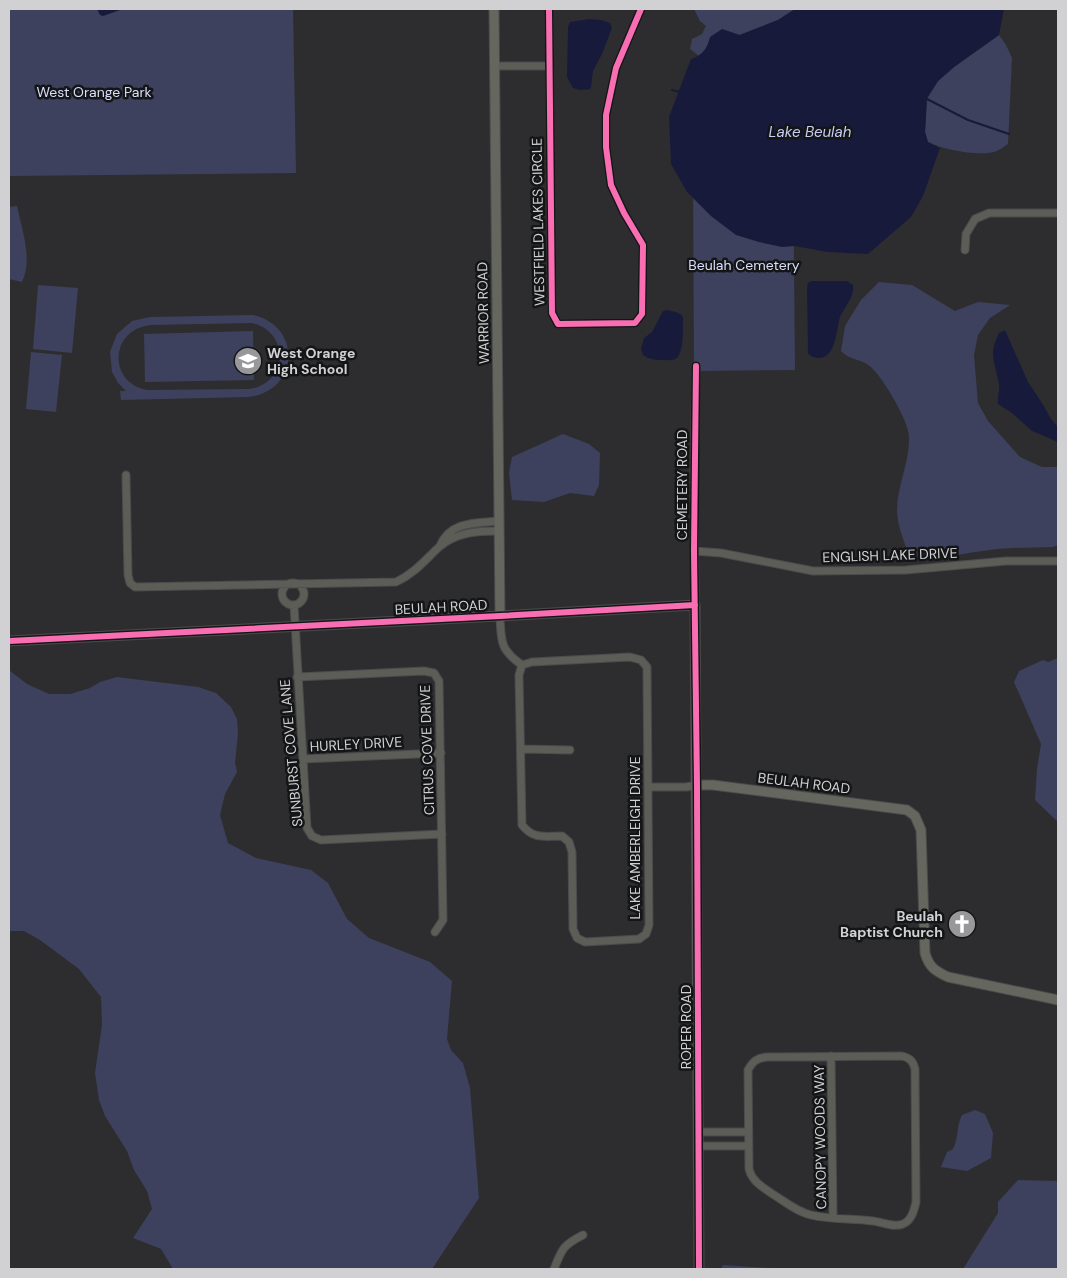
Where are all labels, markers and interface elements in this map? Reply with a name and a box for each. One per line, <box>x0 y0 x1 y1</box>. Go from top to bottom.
park label: West Orange Park <box>36 83 152 101</box>
water label: Lake Beulah <box>769 122 852 142</box>
street label: WESTFIELD LAKES CIRCLE <box>528 138 548 306</box>
park label: Beulah Cemetery <box>688 256 800 274</box>
street label: WARRIOR ROAD <box>473 262 493 364</box>
place label: West Orange High School <box>267 344 356 378</box>
school or university icon: West Orange High School <box>233 346 263 376</box>
street label: CEMETERY ROAD <box>673 430 691 540</box>
street label: ENGLISH LAKE DRIVE <box>822 544 958 566</box>
street label: BEULAH ROAD <box>394 596 488 618</box>
street label: SUNBURST COVE LANE <box>276 678 306 828</box>
street label: CITRUS COVE DRIVE <box>416 684 438 816</box>
street label: HURLEY DRIVE <box>309 733 403 755</box>
street label: LAKE AMBERLEIGH DRIVE <box>626 756 644 920</box>
street label: BEULAH ROAD <box>757 768 851 798</box>
place label: Beulah Baptist Church <box>840 907 943 941</box>
church icon: Beulah Baptist Church <box>947 909 977 939</box>
street label: ROPER ROAD <box>677 985 695 1069</box>
street label: CANOPY WOODS WAY <box>810 1064 830 1210</box>

